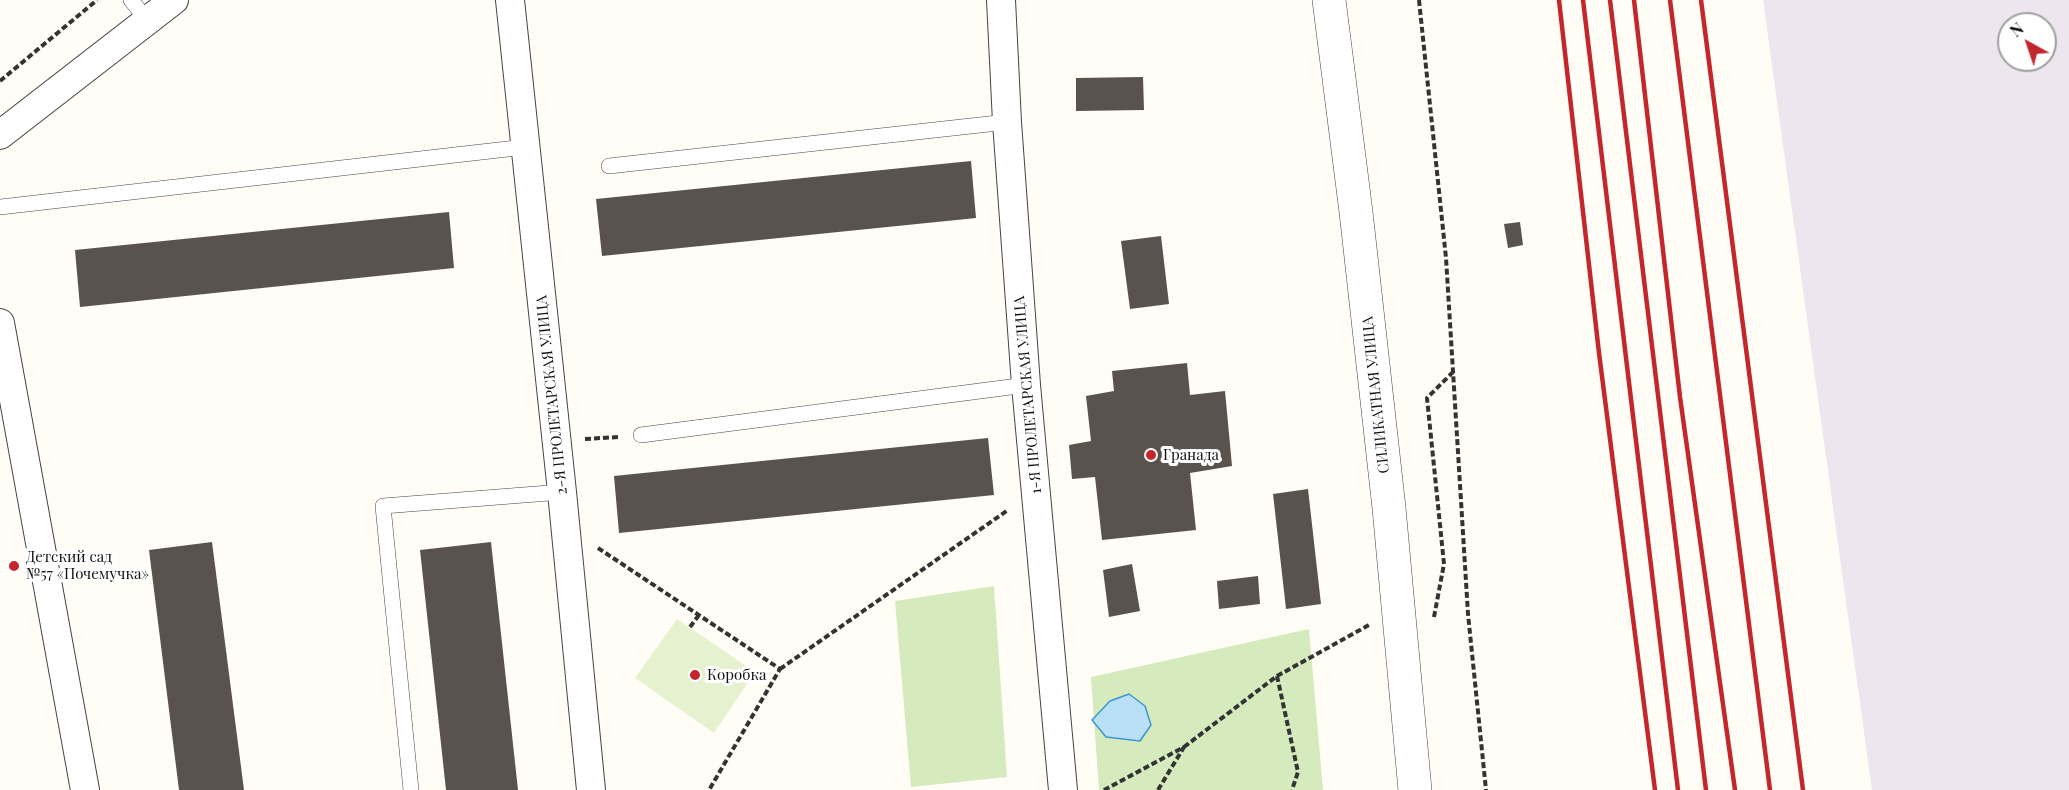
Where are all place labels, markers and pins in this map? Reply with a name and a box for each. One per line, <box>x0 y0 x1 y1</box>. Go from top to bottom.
place label: Гранада <box>1163 446 1219 464</box>
marker: Гранада <box>1144 448 1158 462</box>
place label: Детский сад №57 «Почемучка» <box>26 548 149 583</box>
marker: Детский сад №57 «Почемучка» <box>7 559 21 573</box>
place label: Коробка <box>707 666 767 684</box>
marker: Коробка <box>688 668 702 682</box>

